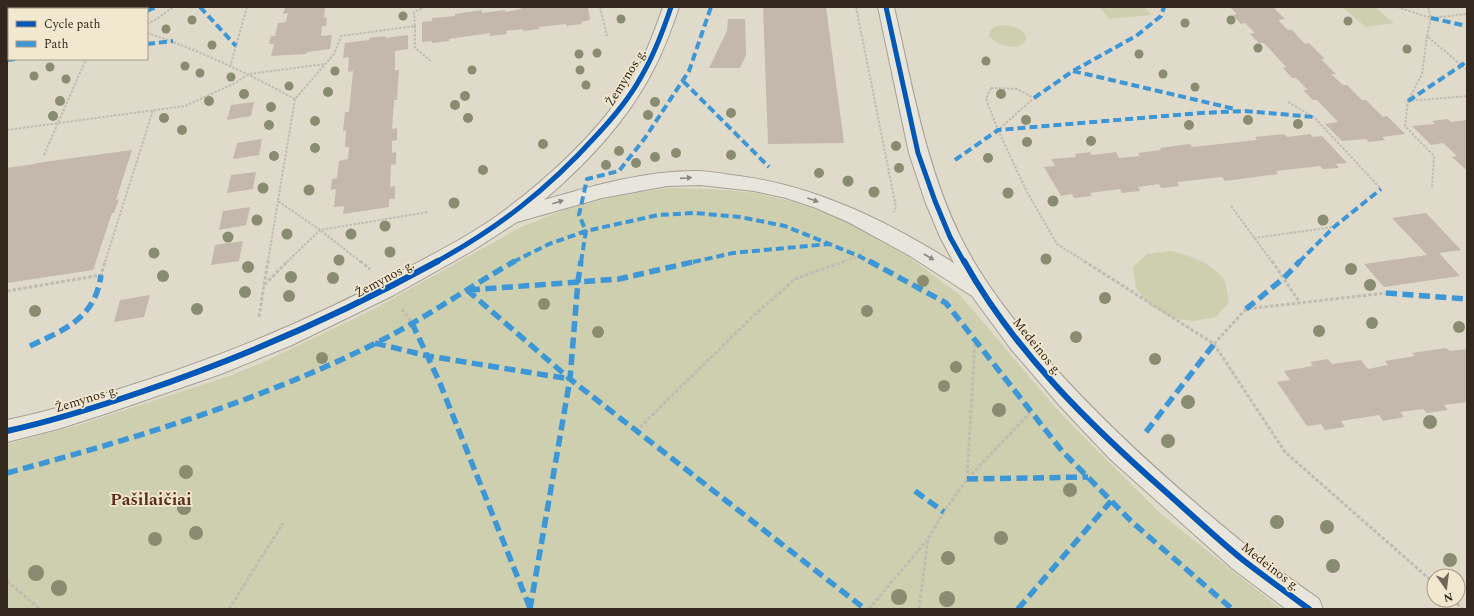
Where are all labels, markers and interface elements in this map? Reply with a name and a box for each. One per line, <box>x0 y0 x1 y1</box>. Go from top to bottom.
legend <box>8 8 148 60</box>
text: Cycle path <box>44 15 101 34</box>
text: Path <box>44 35 69 54</box>
street label: Žemynos g. <box>600 45 652 110</box>
one-way arrow <box>680 175 692 182</box>
one-way arrow <box>807 197 819 203</box>
one-way arrow <box>552 199 564 205</box>
one-way arrow <box>923 253 935 260</box>
street label: Žemynos g. <box>351 255 418 303</box>
street label: Medeinos g. <box>1008 313 1067 380</box>
street label: Žemynos g. <box>52 380 120 418</box>
district label: Pašilaičiai <box>110 487 192 513</box>
street label: Medeinos g. <box>1237 537 1304 596</box>
north arrow <box>1426 568 1466 608</box>
text: N <box>1442 588 1455 607</box>

